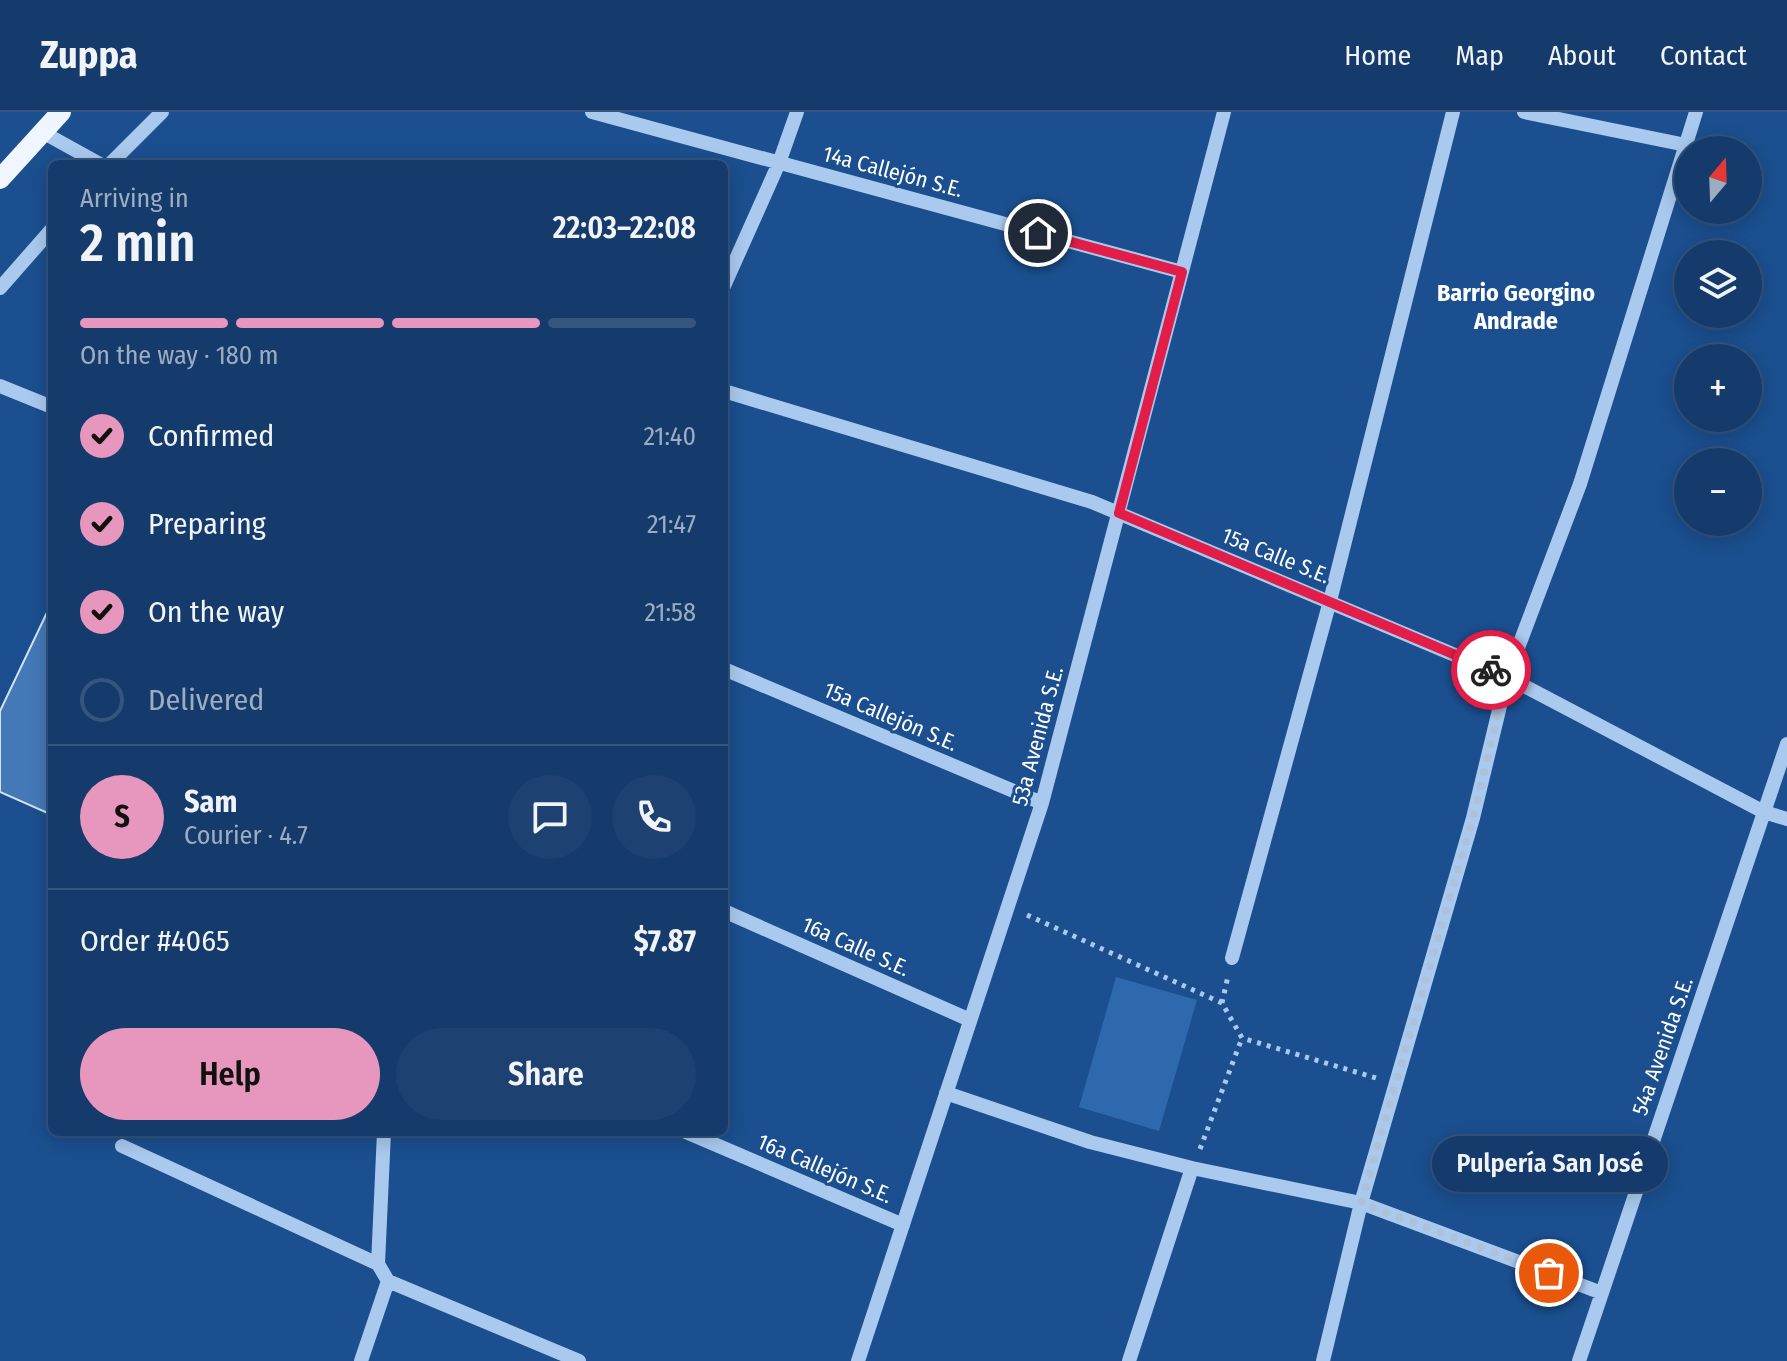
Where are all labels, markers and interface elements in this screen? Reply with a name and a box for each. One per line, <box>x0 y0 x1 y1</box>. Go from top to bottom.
text: Zuppa <box>40 32 138 78</box>
text: Home <box>1344 39 1411 72</box>
text: Map <box>1455 39 1504 72</box>
text: About <box>1548 39 1616 72</box>
text: Contact <box>1660 39 1747 72</box>
north arrow <box>1674 136 1762 224</box>
map controls <box>1674 136 1762 536</box>
street label: 14a Callejón S.E. <box>820 140 966 203</box>
text: Arriving in <box>80 183 189 214</box>
pin <box>1004 199 1072 267</box>
text: 22:03–22:08 <box>553 210 696 246</box>
icon: home <box>1016 211 1060 255</box>
text: 2 min <box>80 212 196 275</box>
button: layers <box>1674 240 1762 328</box>
district label: Barrio Georgino Andrade <box>1437 279 1595 335</box>
text: On the way · 180 m <box>80 340 278 371</box>
button: + <box>1674 344 1762 432</box>
icon: check <box>80 414 124 458</box>
text: Confirmed <box>148 418 274 454</box>
text: 21:40 <box>643 421 696 452</box>
button: − <box>1674 448 1762 536</box>
icon: check <box>80 502 124 546</box>
text: Preparing <box>148 506 266 542</box>
text: 21:47 <box>647 509 696 540</box>
street label: 15a Calle S.E. <box>1218 522 1334 589</box>
icon: check <box>80 590 124 634</box>
text: On the way <box>148 594 284 630</box>
text: 21:58 <box>644 597 696 628</box>
courier <box>1451 630 1531 710</box>
icon: bike <box>1469 648 1513 692</box>
street label: 53a Avenida S.E. <box>1006 663 1069 809</box>
street label: 15a Callejón S.E. <box>820 676 962 757</box>
text: Delivered <box>148 682 264 718</box>
button: chat <box>508 775 592 859</box>
button: phone <box>612 775 696 859</box>
text: Sam <box>184 784 237 820</box>
text: S <box>114 799 130 835</box>
text: Courier · 4.7 <box>184 820 308 851</box>
street label: 16a Calle S.E. <box>798 911 914 982</box>
text: Order #4065 <box>80 923 230 959</box>
text: $7.87 <box>634 923 696 959</box>
street label: 54a Avenida S.E. <box>1626 974 1699 1119</box>
button: Help <box>80 1028 380 1120</box>
button: Share <box>396 1028 696 1120</box>
street label: 16a Callejón S.E. <box>753 1128 896 1209</box>
callout: Pulpería San José <box>1431 1137 1667 1193</box>
text: Pulpería San José <box>1457 1148 1643 1179</box>
pin <box>1515 1239 1583 1307</box>
icon: bag <box>1527 1251 1571 1295</box>

